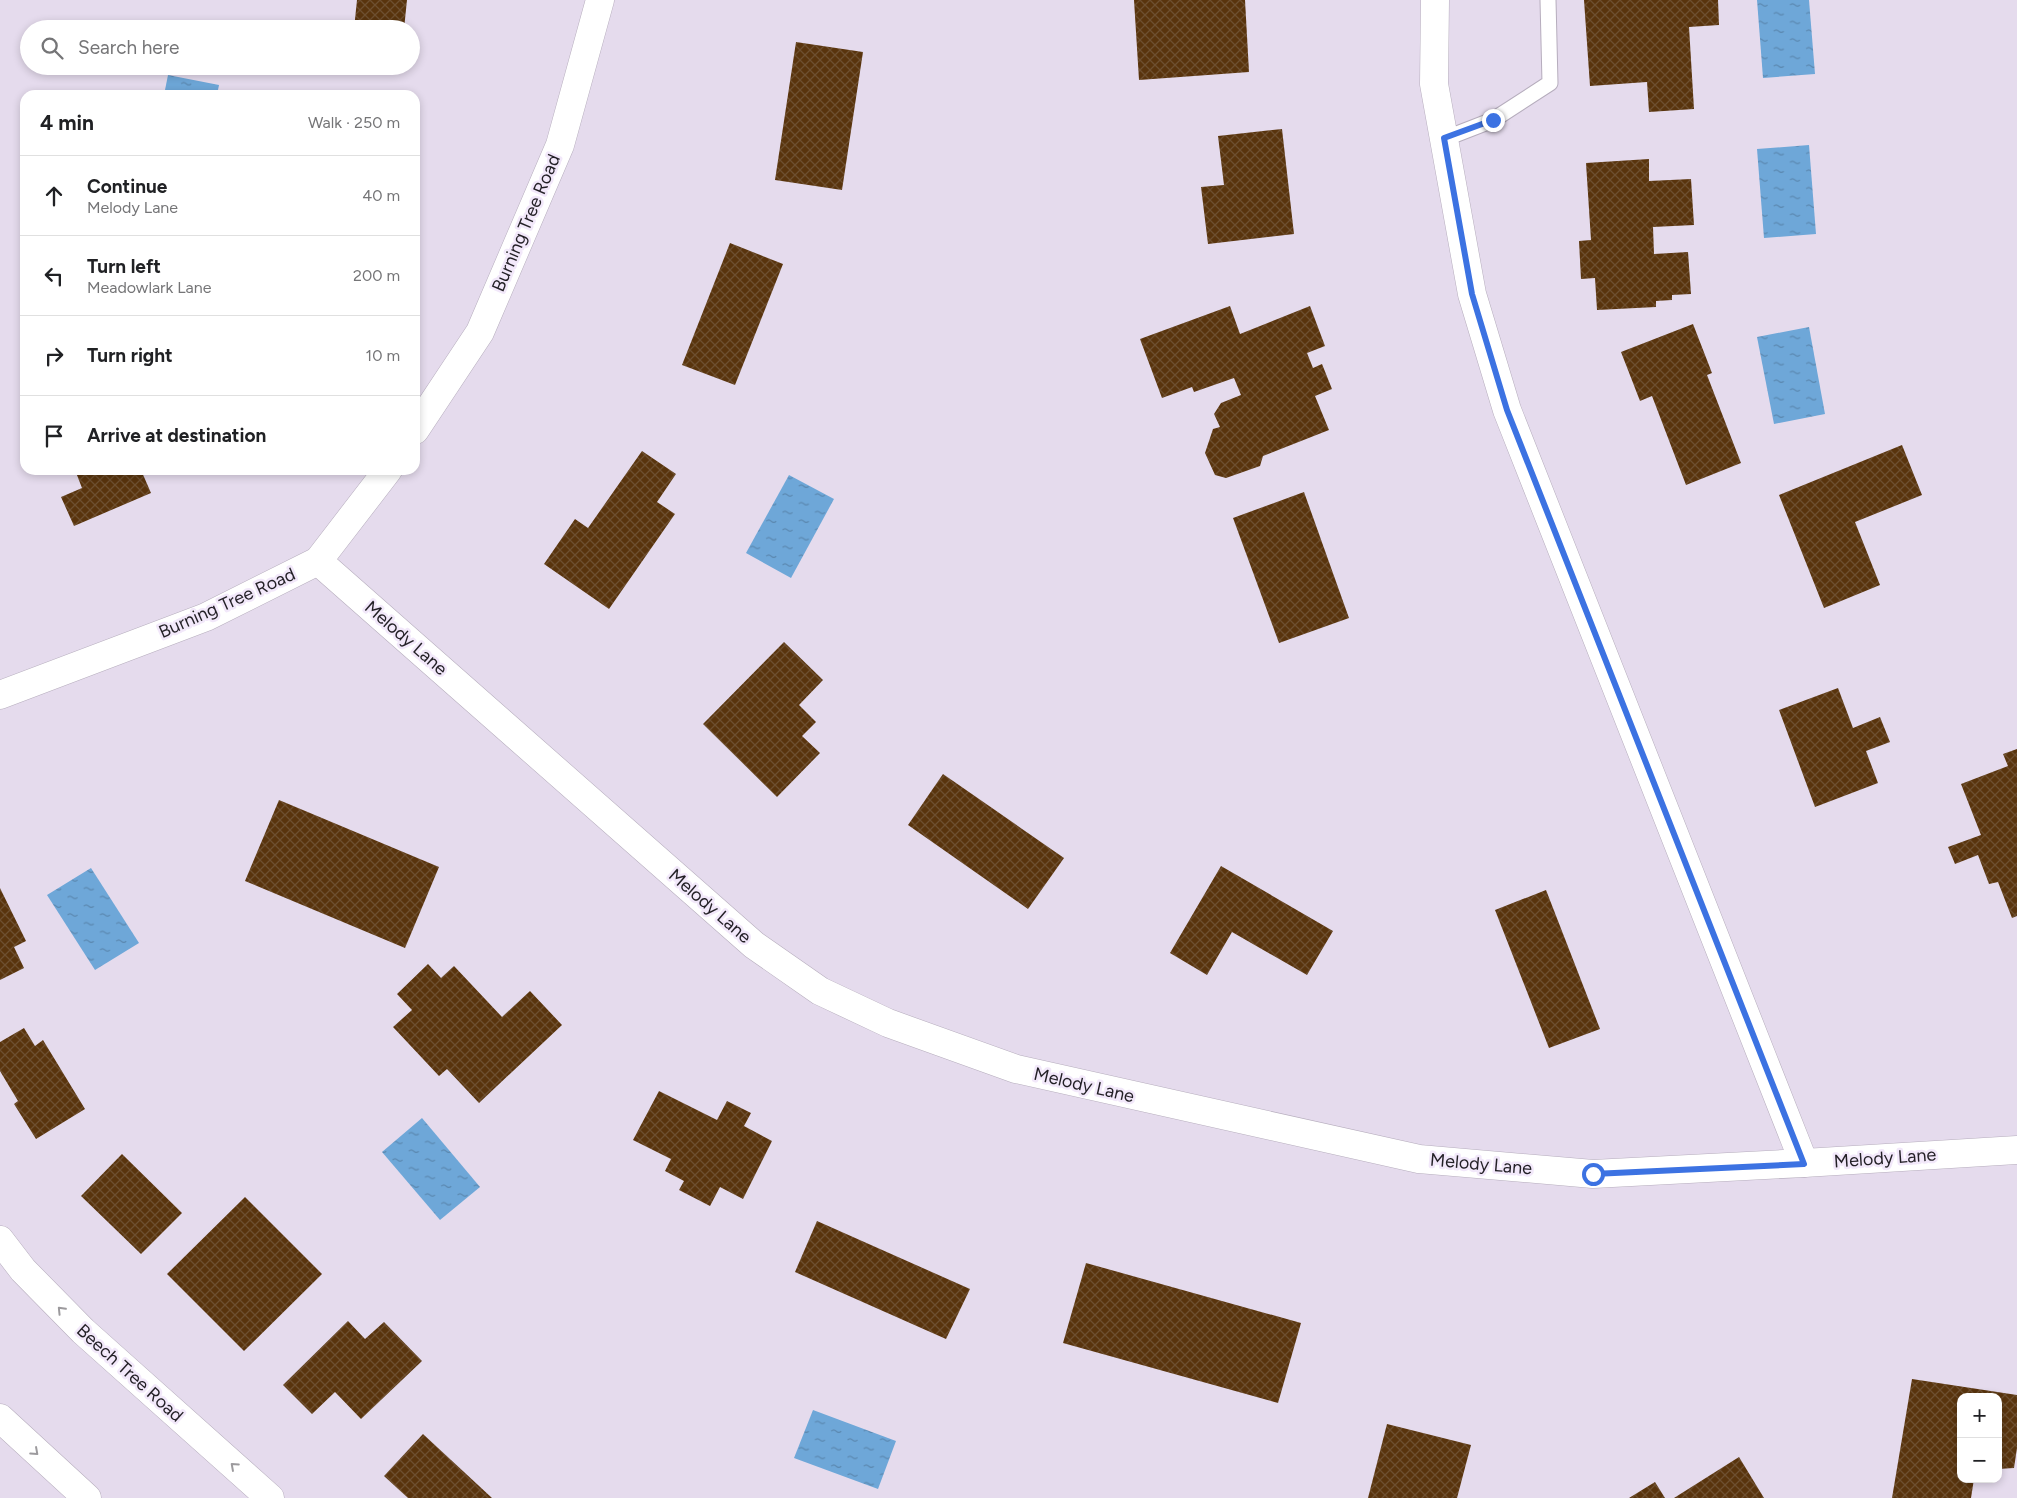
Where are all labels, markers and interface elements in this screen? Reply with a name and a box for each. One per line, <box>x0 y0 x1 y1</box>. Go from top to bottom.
search box <box>20 20 420 75</box>
icon: search <box>38 34 66 62</box>
text: Search here <box>78 36 180 59</box>
route end <box>1482 109 1505 132</box>
text: 4 min <box>40 110 94 135</box>
text: Walk · 250 m <box>308 113 400 132</box>
street label: Burning Tree Road <box>487 151 565 295</box>
text: Continue <box>87 175 167 198</box>
icon: ahead <box>40 182 68 210</box>
text: 40 m <box>362 186 400 205</box>
text: Melody Lane <box>87 198 178 217</box>
text: Turn left <box>87 255 161 278</box>
icon: left <box>40 262 68 290</box>
text: 200 m <box>353 266 400 285</box>
text: Meadowlark Lane <box>87 278 211 297</box>
icon: right <box>40 342 68 370</box>
text: Turn right <box>87 344 173 367</box>
text: 10 m <box>366 346 400 365</box>
icon: arrive <box>40 422 68 450</box>
text: Arrive at destination <box>87 424 266 447</box>
street label: Burning Tree Road <box>155 563 299 643</box>
street label: Melody Lane <box>360 596 452 680</box>
street label: Melody Lane <box>664 864 756 948</box>
street label: Melody Lane <box>1032 1063 1136 1107</box>
street label: Melody Lane <box>1833 1143 1937 1173</box>
street label: Melody Lane <box>1429 1149 1533 1179</box>
route start <box>1582 1163 1605 1186</box>
one-way arrow <box>58 1306 67 1315</box>
street label: Beech Tree Road <box>72 1319 188 1427</box>
map controls <box>1957 1393 2002 1483</box>
button: + <box>1957 1393 2002 1438</box>
button: − <box>1957 1438 2002 1483</box>
one-way arrow <box>30 1446 39 1455</box>
one-way arrow <box>230 1462 239 1471</box>

